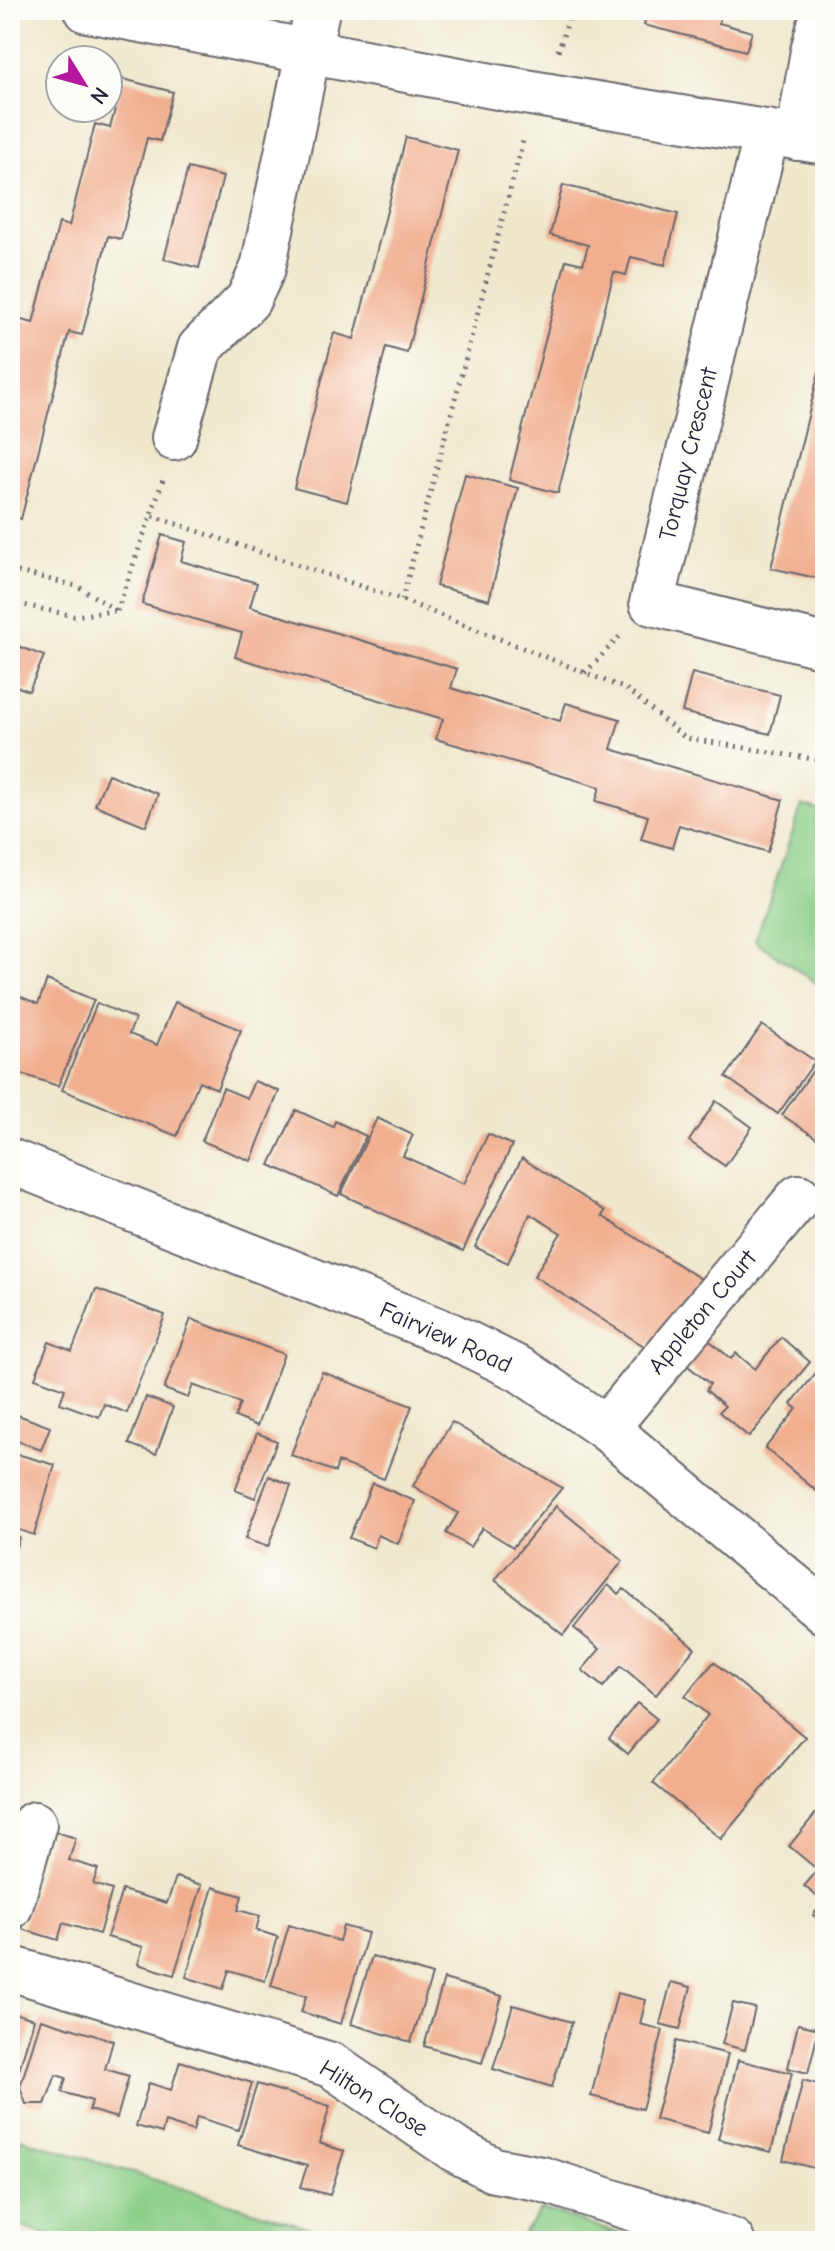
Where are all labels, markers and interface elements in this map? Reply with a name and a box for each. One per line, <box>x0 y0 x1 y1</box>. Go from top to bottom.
north arrow <box>44 44 124 124</box>
text: N <box>84 82 114 109</box>
street label: Torquay Crescent <box>653 363 723 543</box>
street label: Appleton Court <box>642 1244 763 1380</box>
street label: Fairview Road <box>376 1295 516 1379</box>
street label: Hilton Close <box>315 2054 433 2142</box>

